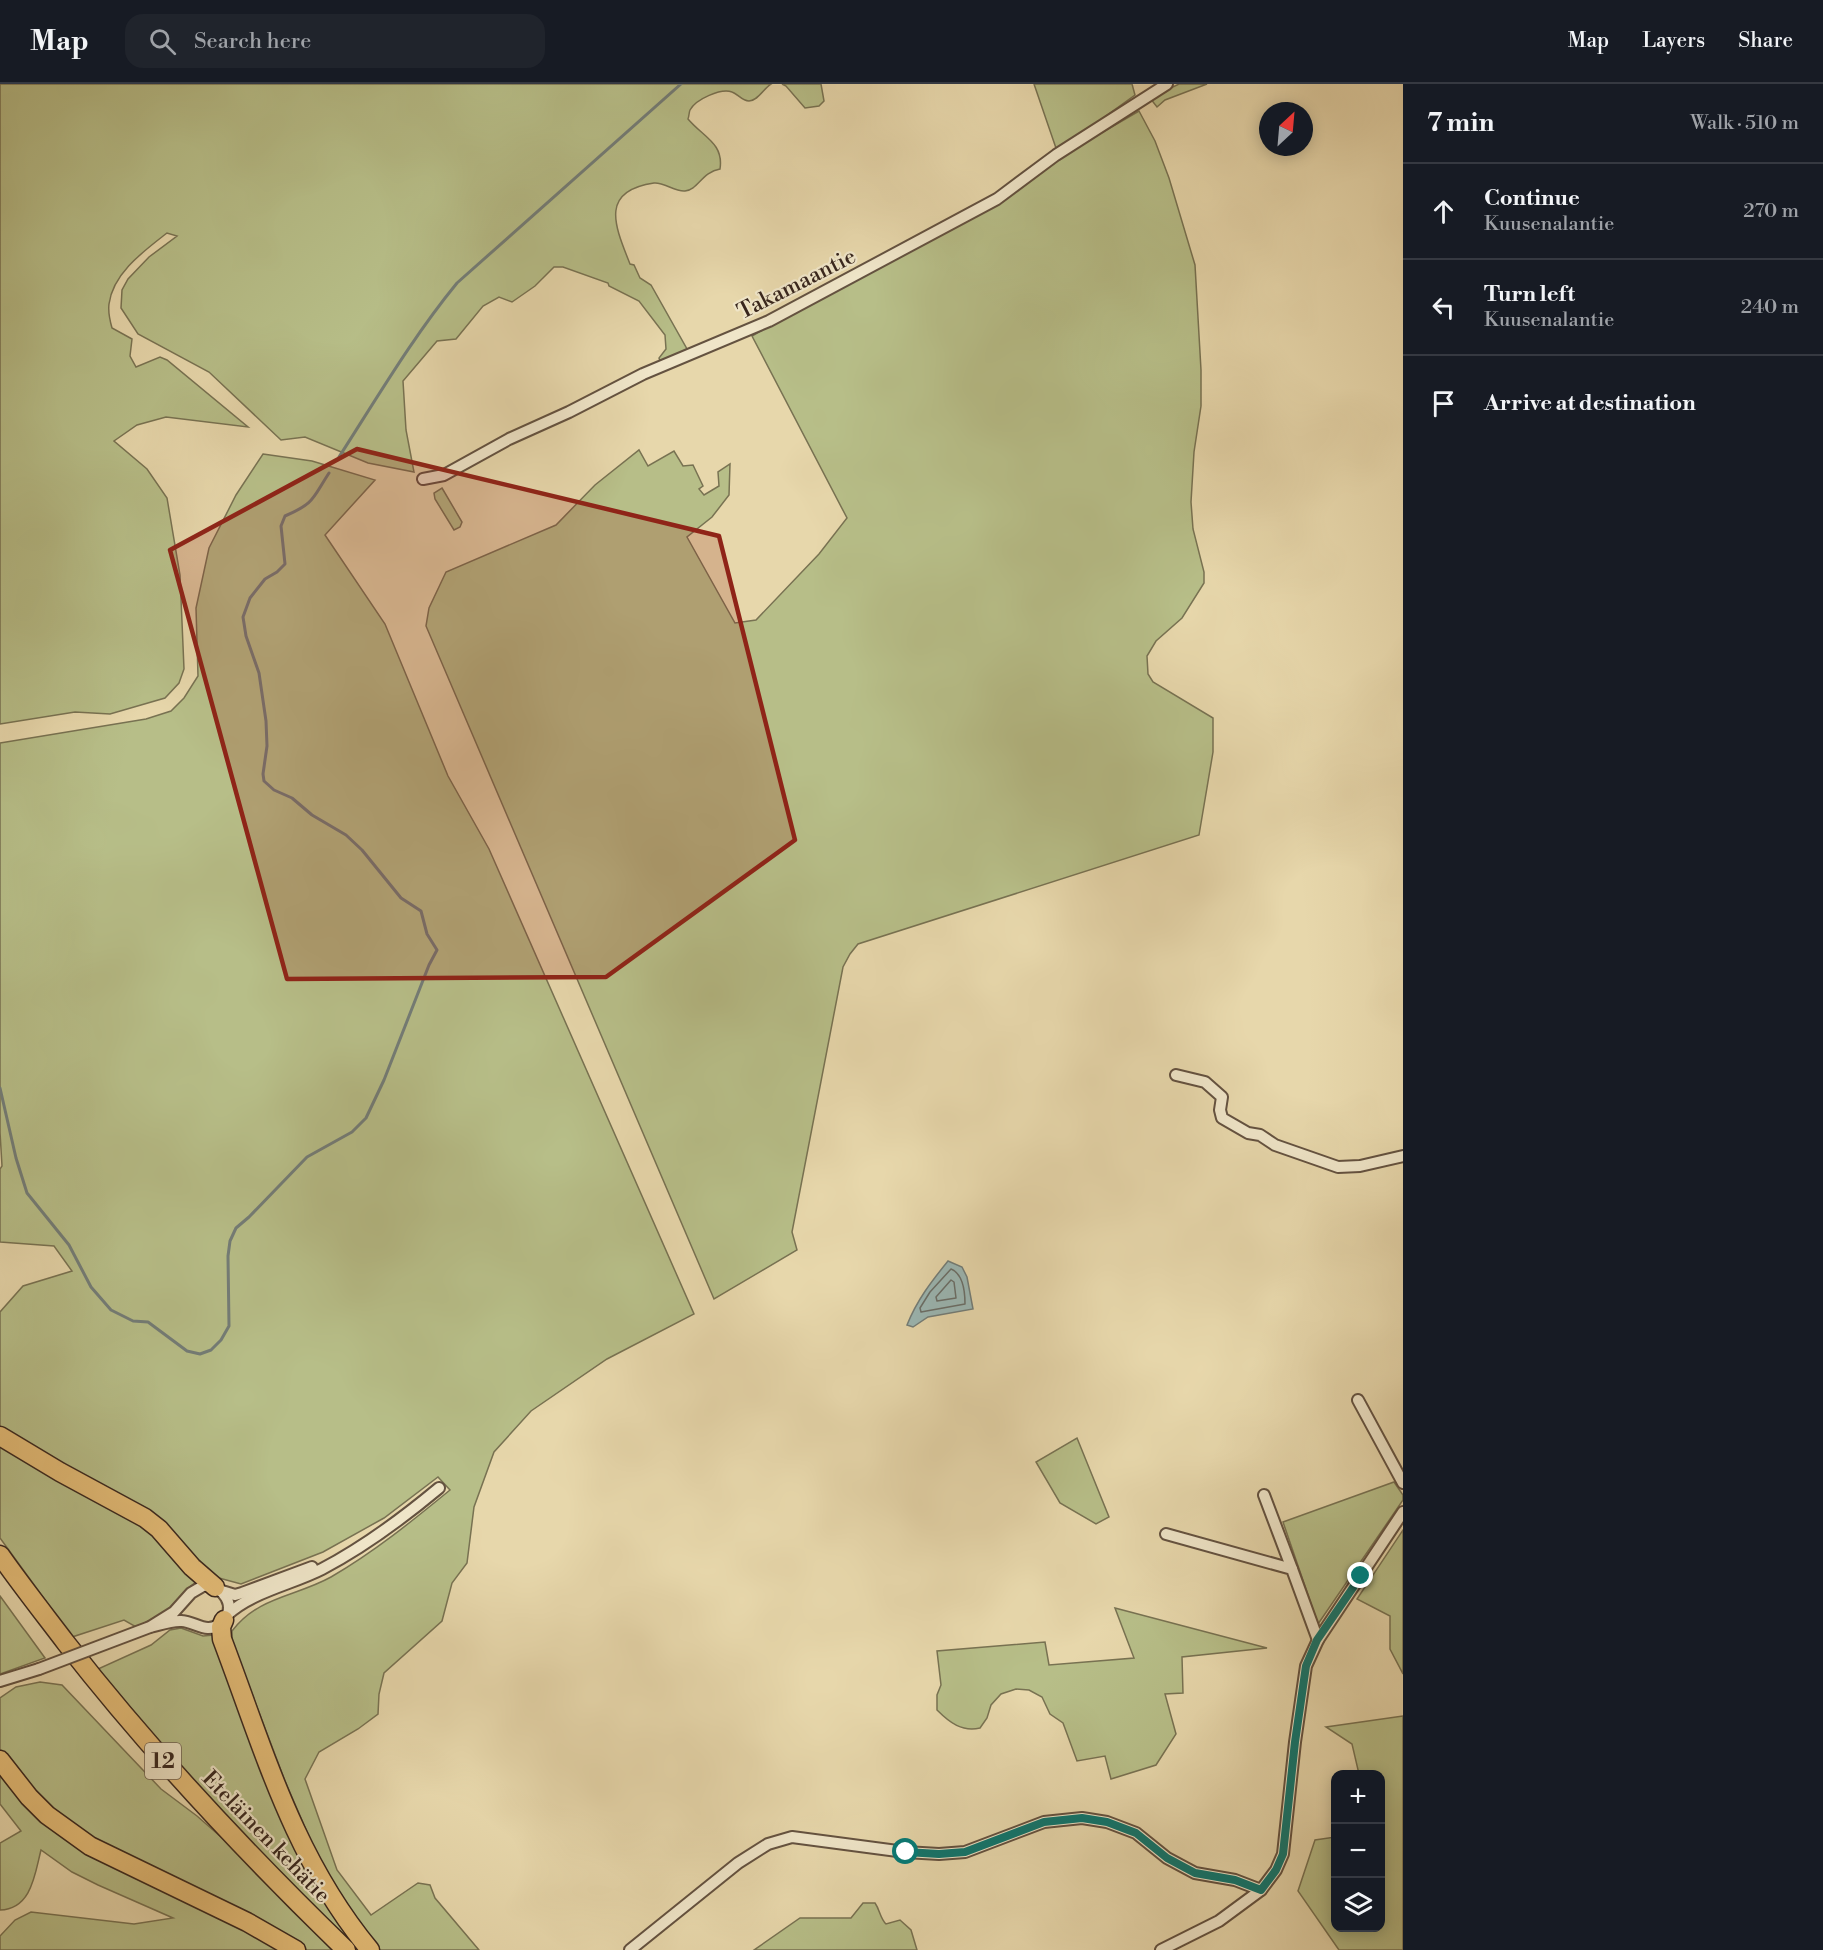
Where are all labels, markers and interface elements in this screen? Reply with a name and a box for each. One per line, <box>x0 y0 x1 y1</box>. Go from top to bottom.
search box <box>125 14 545 68</box>
text: Map <box>30 24 89 59</box>
icon: search <box>146 25 179 58</box>
text: Search here <box>194 28 311 55</box>
text: Map <box>1568 28 1609 54</box>
text: Layers <box>1642 28 1705 54</box>
text: Share <box>1738 28 1793 54</box>
north arrow <box>1259 102 1313 156</box>
text: 7 min <box>1427 107 1494 139</box>
text: Walk · 510 m <box>1690 111 1799 136</box>
text: Continue <box>1484 185 1580 212</box>
icon: ahead <box>1427 195 1460 228</box>
text: 270 m <box>1743 199 1799 224</box>
text: Kuusenalantie <box>1484 212 1614 237</box>
street label: Takamaantie <box>733 243 860 326</box>
text: Turn left <box>1484 281 1575 308</box>
icon: left <box>1427 291 1460 324</box>
text: 240 m <box>1741 295 1799 320</box>
text: Kuusenalantie <box>1484 308 1614 333</box>
icon: arrive <box>1427 387 1460 420</box>
text: Arrive at destination <box>1484 390 1696 417</box>
route end <box>1347 1562 1373 1588</box>
road number: 12 <box>145 1743 181 1779</box>
street label: Eteläinen kehätie <box>196 1765 336 1909</box>
map controls <box>1331 1770 1385 1932</box>
button: + <box>1331 1770 1385 1824</box>
button: − <box>1331 1824 1385 1878</box>
route start <box>892 1838 918 1864</box>
button: layers <box>1331 1878 1385 1932</box>

